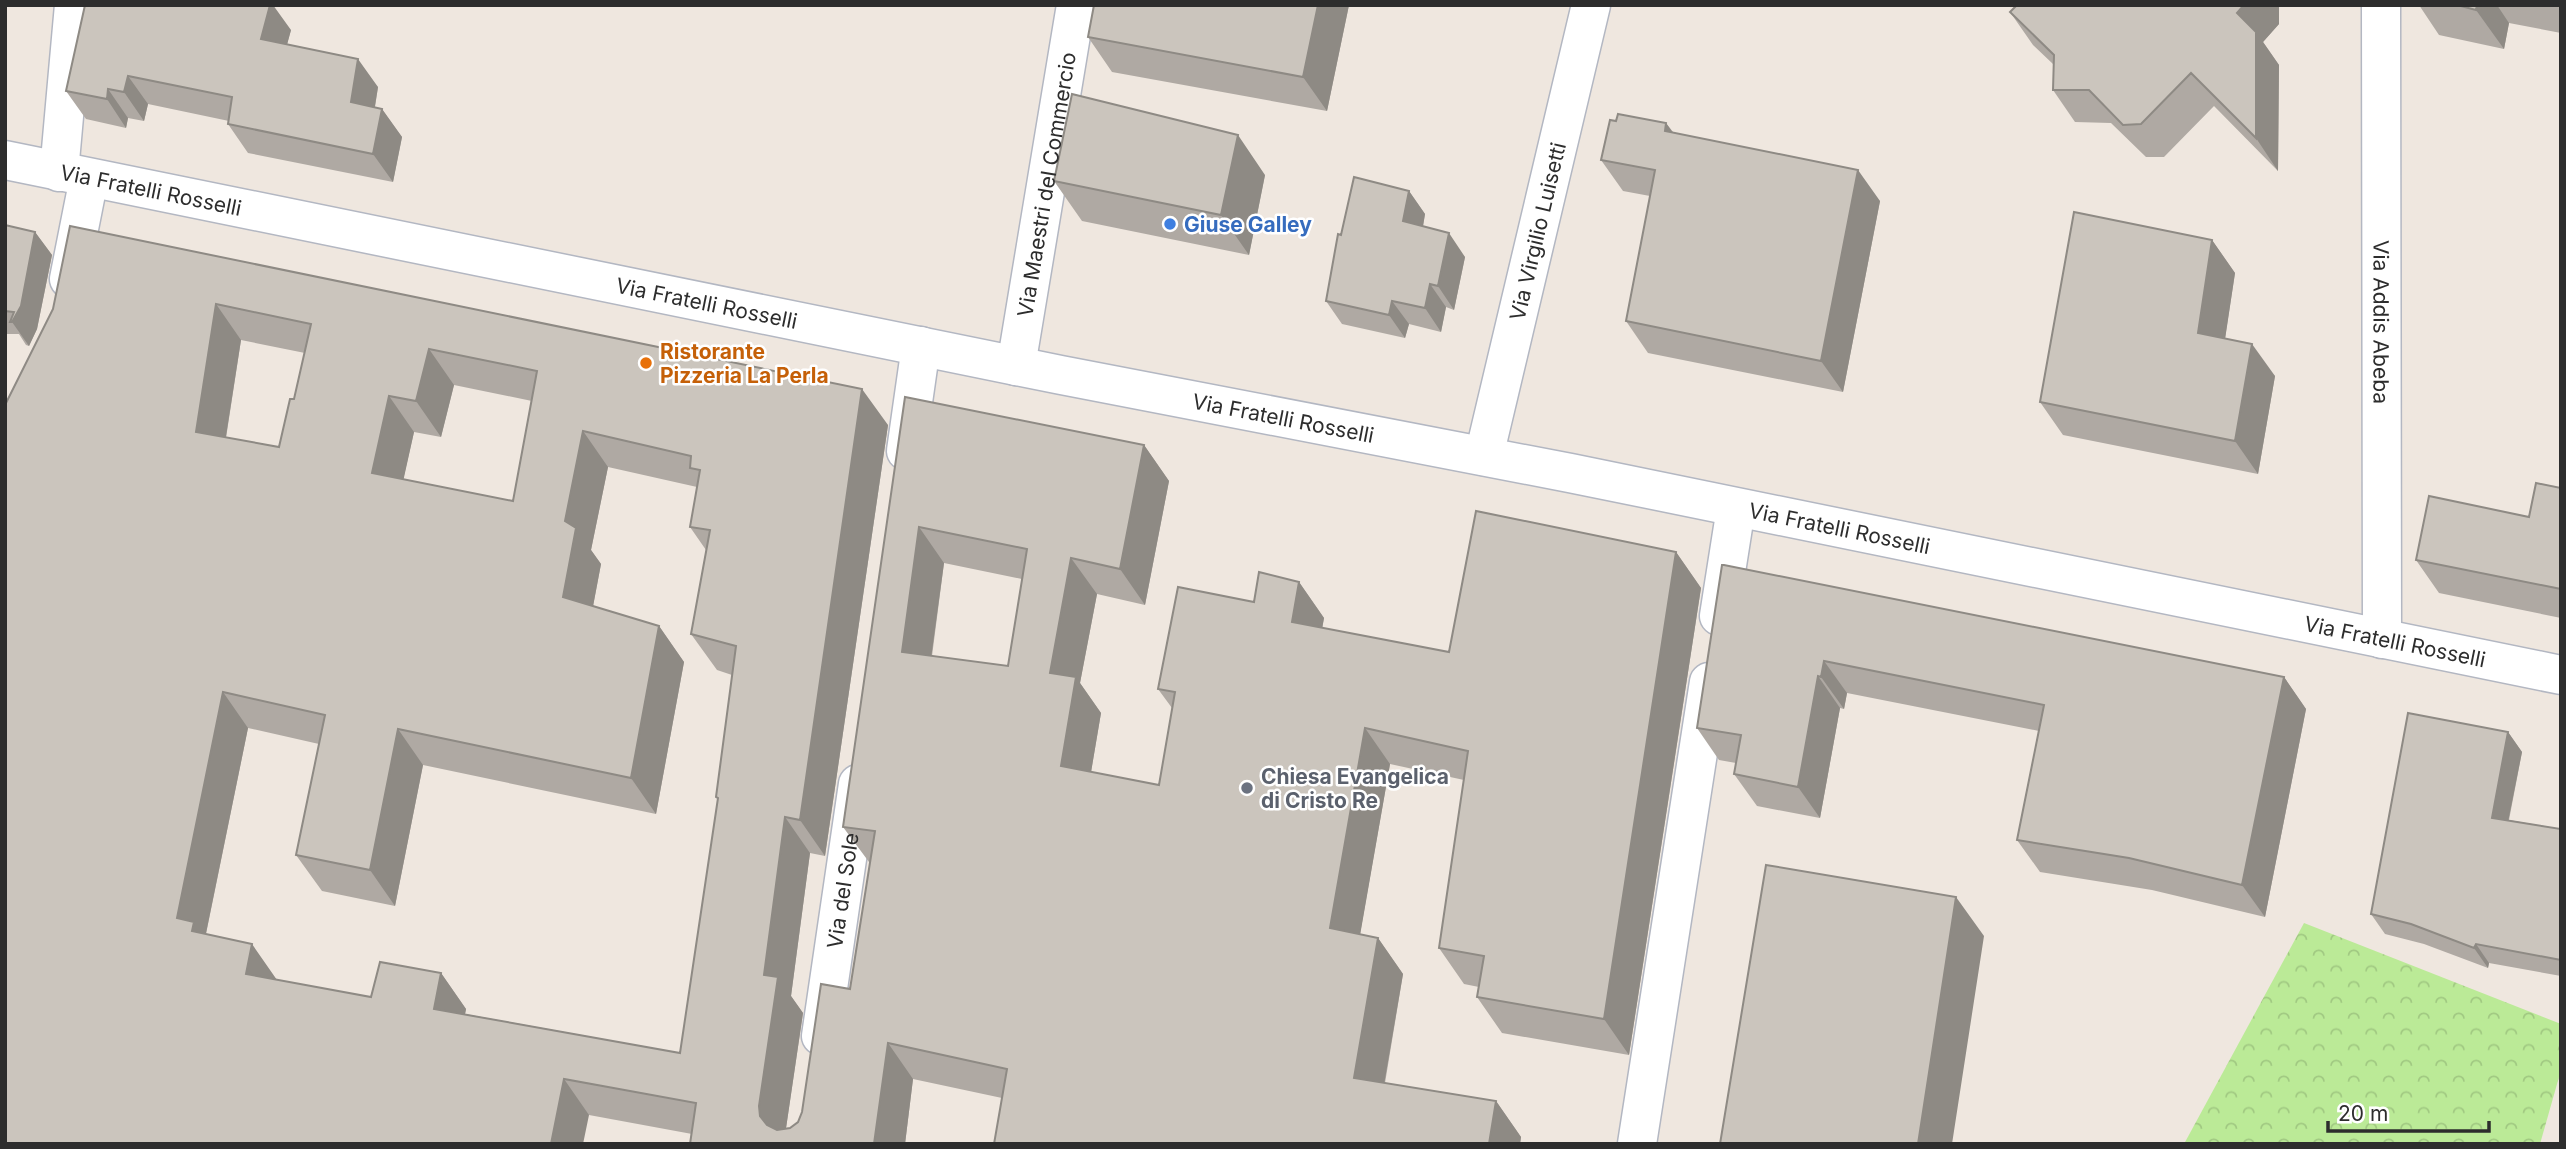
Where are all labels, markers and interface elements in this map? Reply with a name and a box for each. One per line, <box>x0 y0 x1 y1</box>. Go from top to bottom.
street label: Via Maestri del Commercio <box>1012 50 1080 319</box>
street label: Via Virgilio Luisetti <box>1504 140 1571 323</box>
street label: Via Fratelli Rosselli <box>58 159 244 220</box>
place label: Giuse Galley <box>1184 212 1312 237</box>
marker: Giuse Galley <box>1162 216 1178 232</box>
street label: Via Addis Abeba <box>2369 240 2394 404</box>
street label: Via Fratelli Rosselli <box>614 272 799 333</box>
place label: Ristorante Pizzeria La Perla <box>660 339 829 388</box>
marker: Ristorante Pizzeria La Perla <box>638 355 654 371</box>
street label: Via Fratelli Rosselli <box>1190 388 1376 448</box>
street label: Via Fratelli Rosselli <box>1747 497 1932 559</box>
street label: Via Fratelli Rosselli <box>2302 611 2488 672</box>
place label: Chiesa Evangelica di Cristo Re <box>1261 764 1449 813</box>
marker: Chiesa Evangelica di Cristo Re <box>1239 780 1255 796</box>
street label: Via del Sole <box>822 831 863 950</box>
scale bar <box>2328 1090 2489 1134</box>
text: 20 m <box>2338 1101 2388 1126</box>

